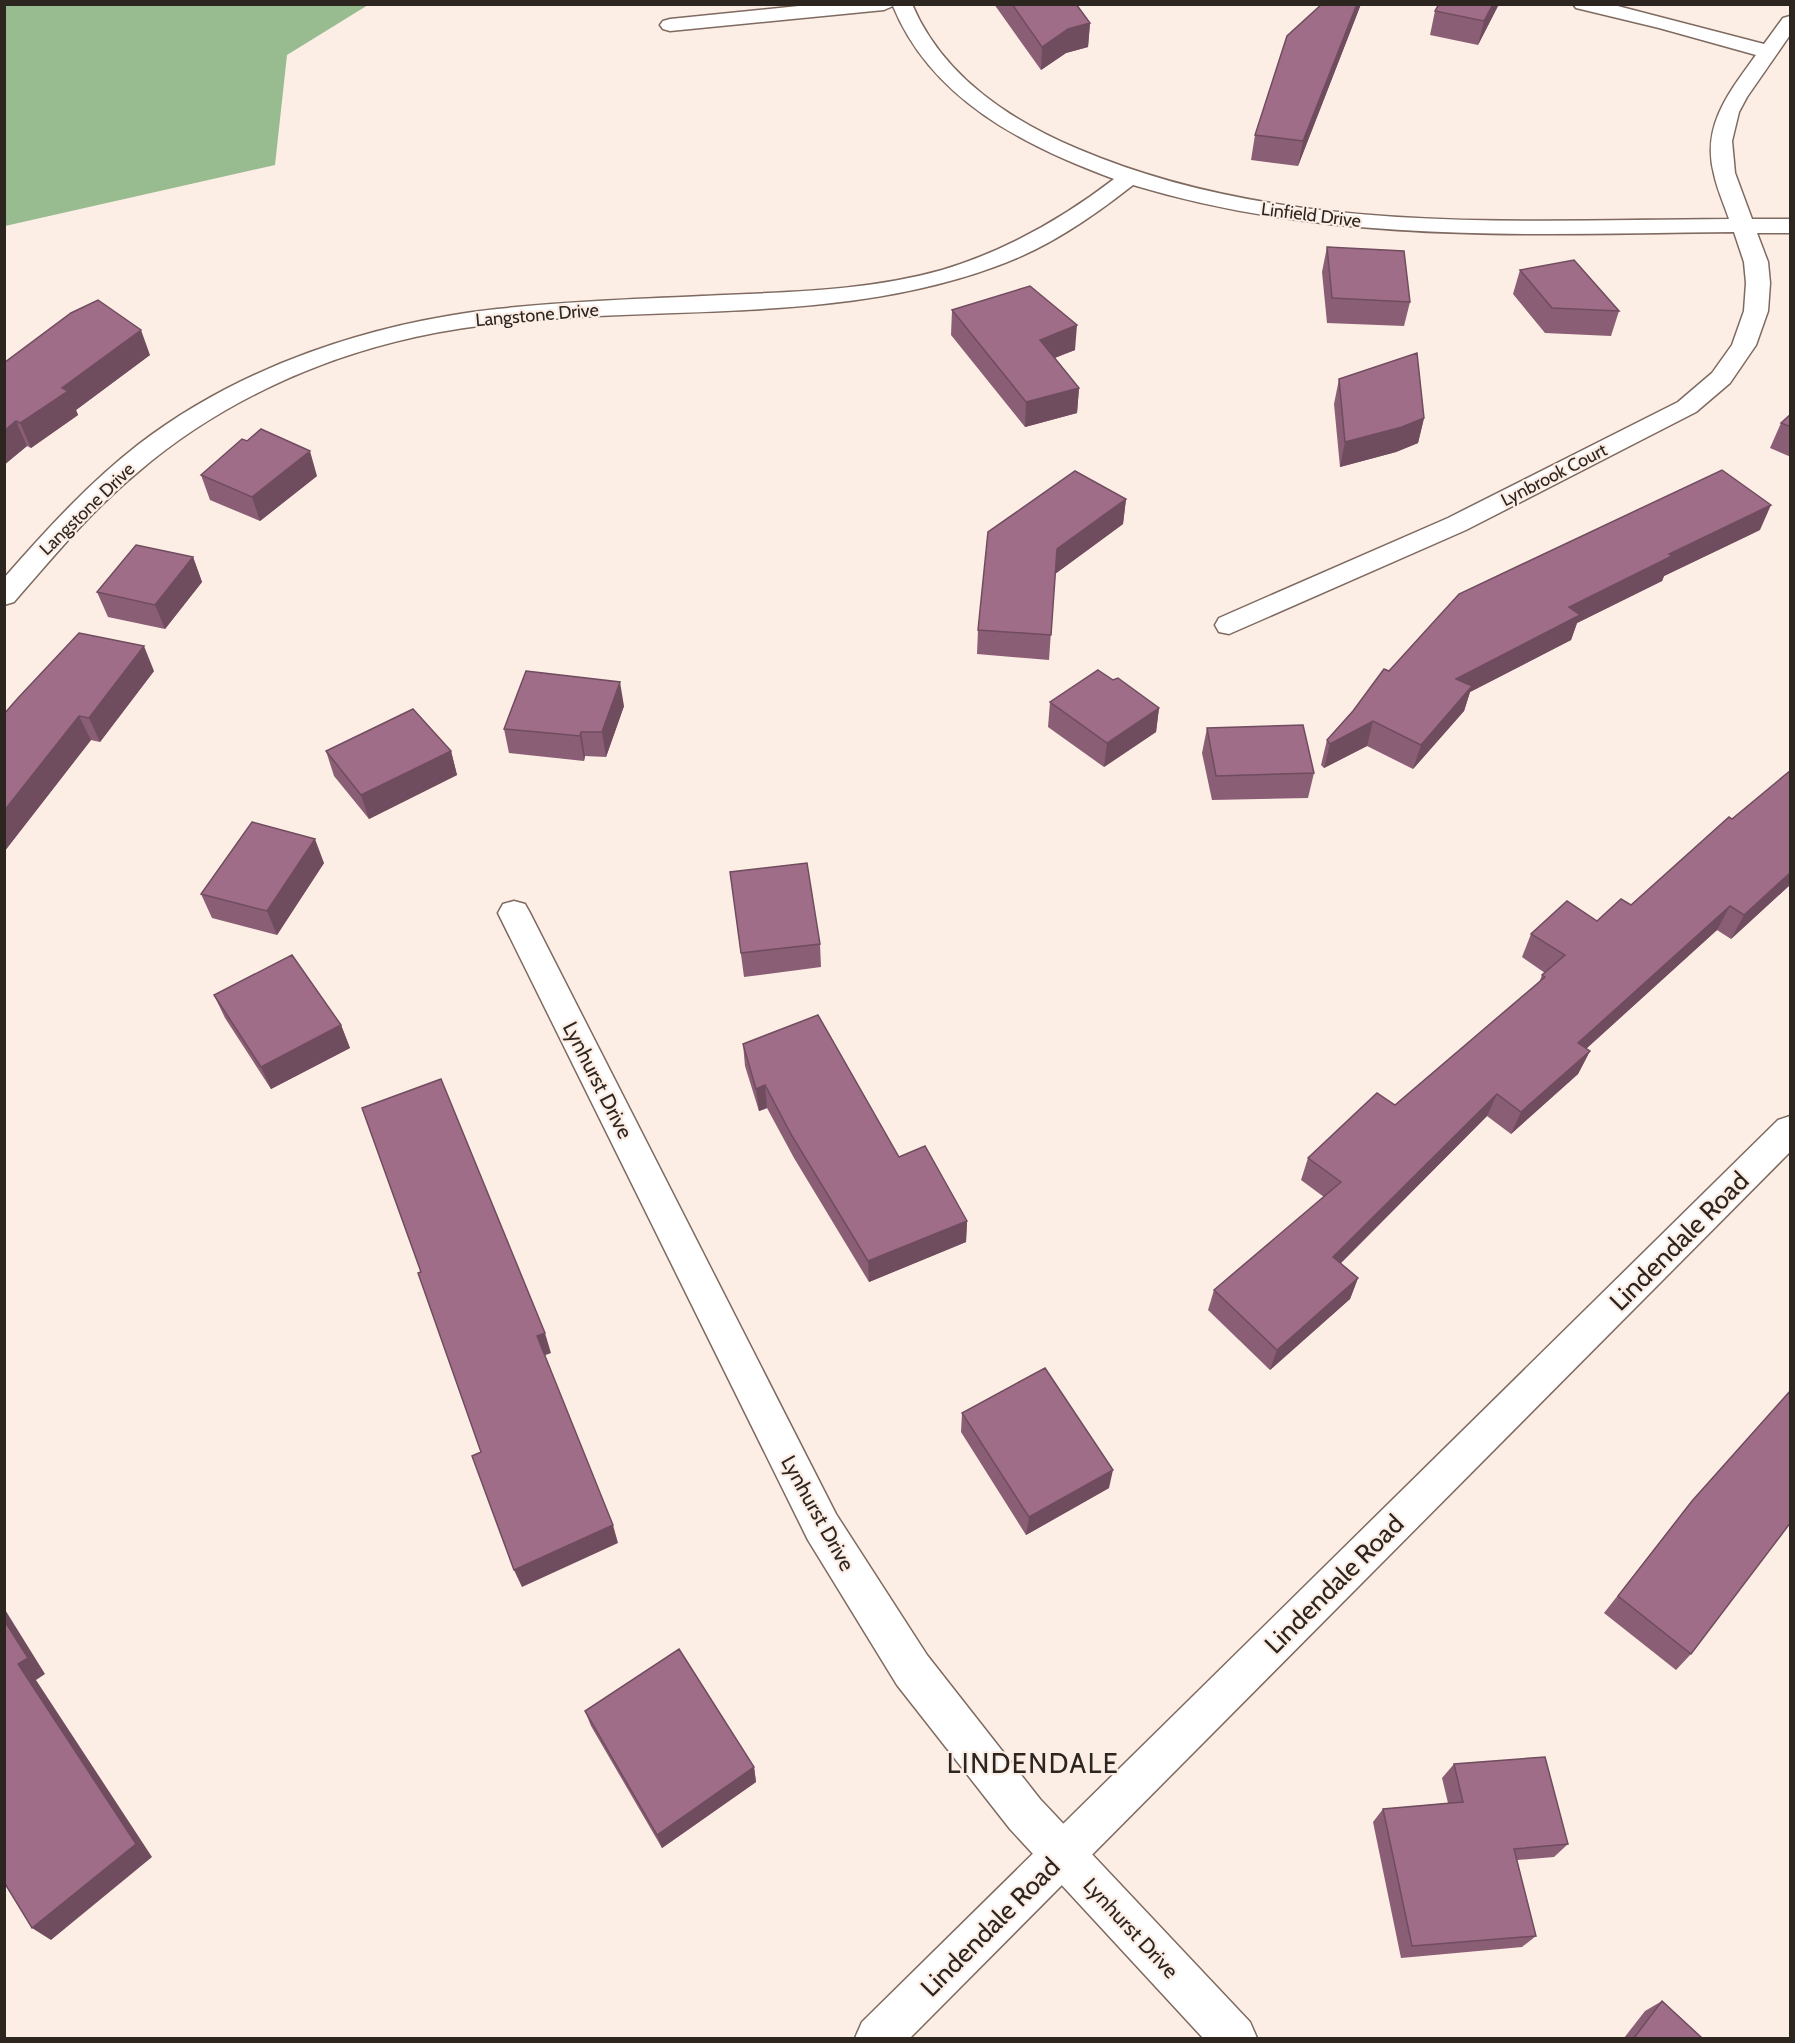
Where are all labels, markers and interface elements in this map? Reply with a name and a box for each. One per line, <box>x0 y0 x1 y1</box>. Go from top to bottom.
street label: Linfield Drive <box>1260 198 1362 232</box>
street label: Langstone Drive <box>474 299 600 331</box>
street label: Lynbrook Court <box>1497 439 1611 511</box>
street label: Langstone Drive <box>35 458 139 560</box>
street label: Lynhurst Drive <box>558 1017 638 1143</box>
street label: Lindendale Road <box>1603 1165 1755 1317</box>
street label: Lynhurst Drive <box>776 1451 860 1575</box>
street label: Lindendale Road <box>1258 1508 1410 1660</box>
district label: LINDENDALE <box>947 1747 1119 1780</box>
street label: Lindendale Road <box>914 1851 1066 2003</box>
street label: Lynhurst Drive <box>1078 1873 1184 1983</box>

